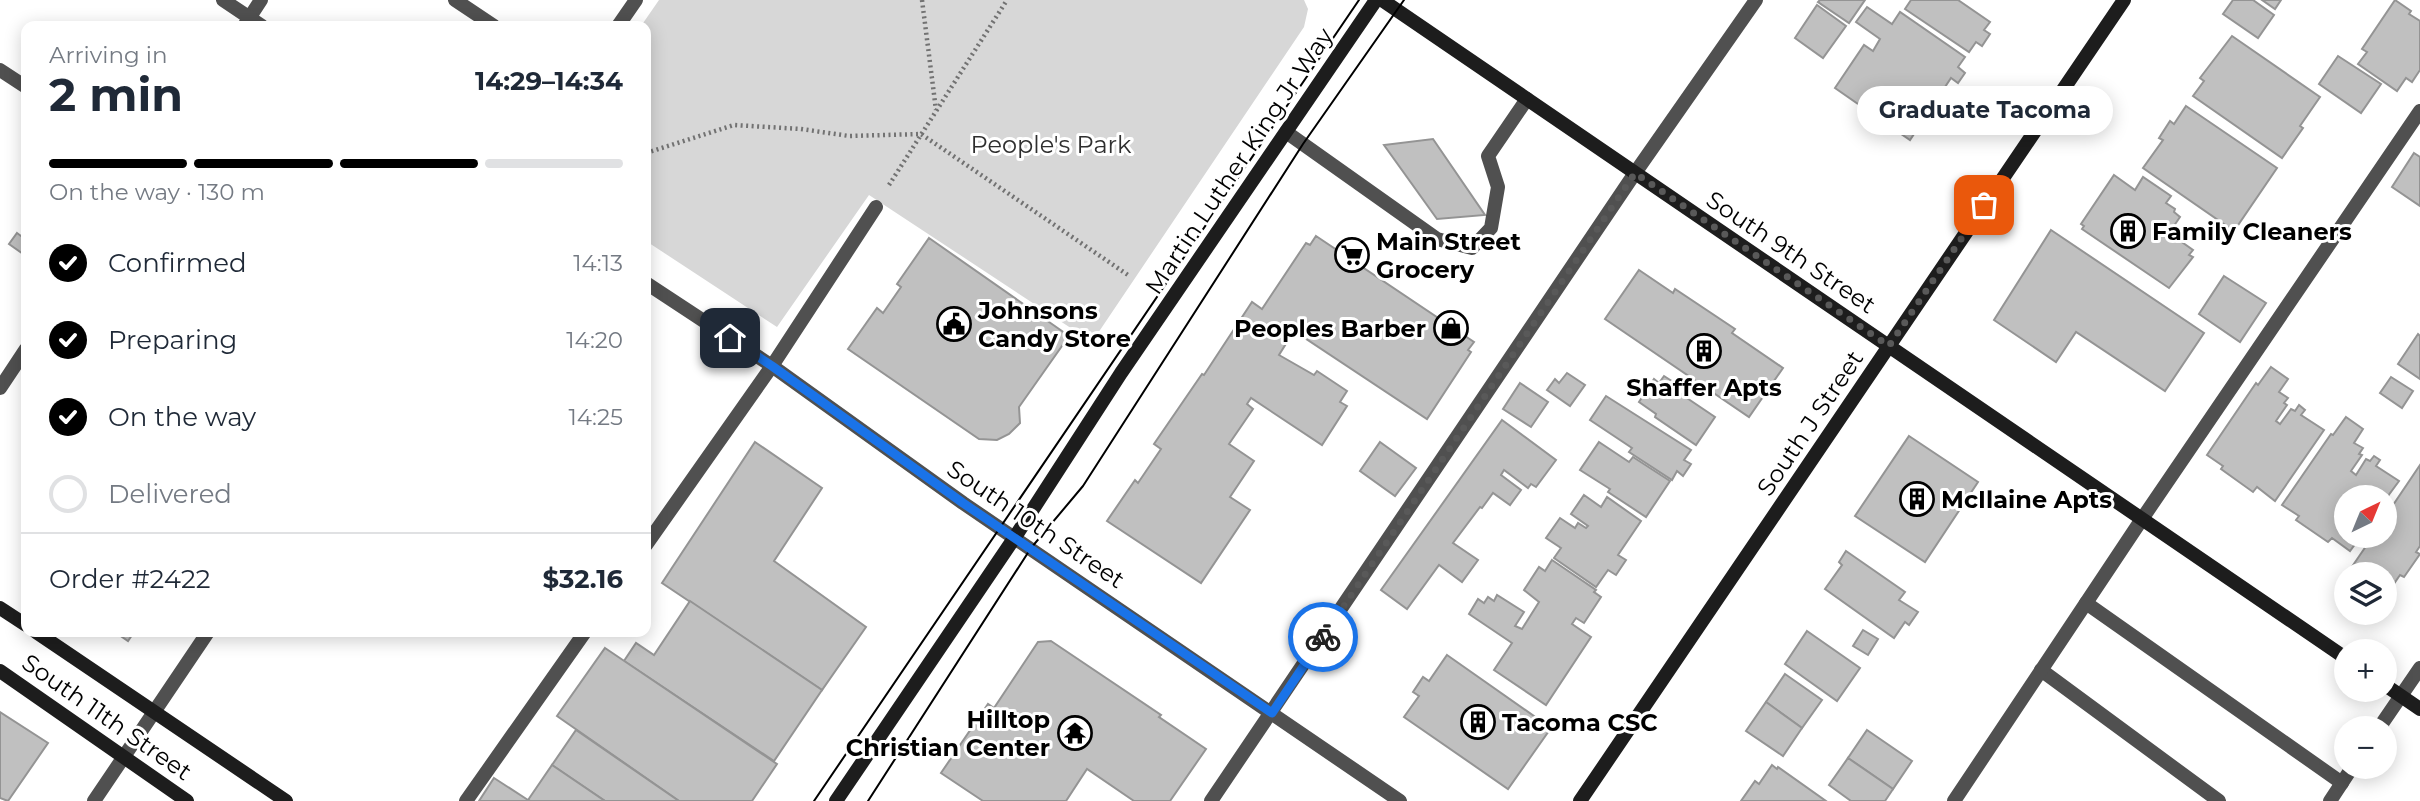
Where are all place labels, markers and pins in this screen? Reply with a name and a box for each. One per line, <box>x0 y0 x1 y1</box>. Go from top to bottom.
callout: Graduate Tacoma <box>1856 86 2112 135</box>
pin <box>1954 175 2014 235</box>
building icon: Family Cleaners <box>2109 212 2147 250</box>
place label: Family Cleaners <box>2152 217 2352 246</box>
place label: Main Street Grocery <box>1376 227 1522 284</box>
supermarket icon: Main Street Grocery <box>1333 236 1371 274</box>
place label: Johnsons Candy Store <box>977 296 1131 353</box>
public building icon: Johnsons Candy Store <box>935 305 973 343</box>
pin <box>700 308 760 368</box>
shop icon: Peoples Barber <box>1432 309 1470 347</box>
place label: Peoples Barber <box>1234 314 1426 343</box>
building icon: Shaffer Apts <box>1685 332 1723 370</box>
place label: Shaffer Apts <box>1626 373 1782 402</box>
building icon: McIlaine Apts <box>1898 480 1936 518</box>
place label: McIlaine Apts <box>1941 485 2112 514</box>
building icon: Tacoma CSC <box>1459 703 1497 741</box>
place label: Hilltop Christian Center <box>846 705 1050 762</box>
place label: Tacoma CSC <box>1502 708 1658 737</box>
temple icon: Hilltop Christian Center <box>1056 714 1094 752</box>

